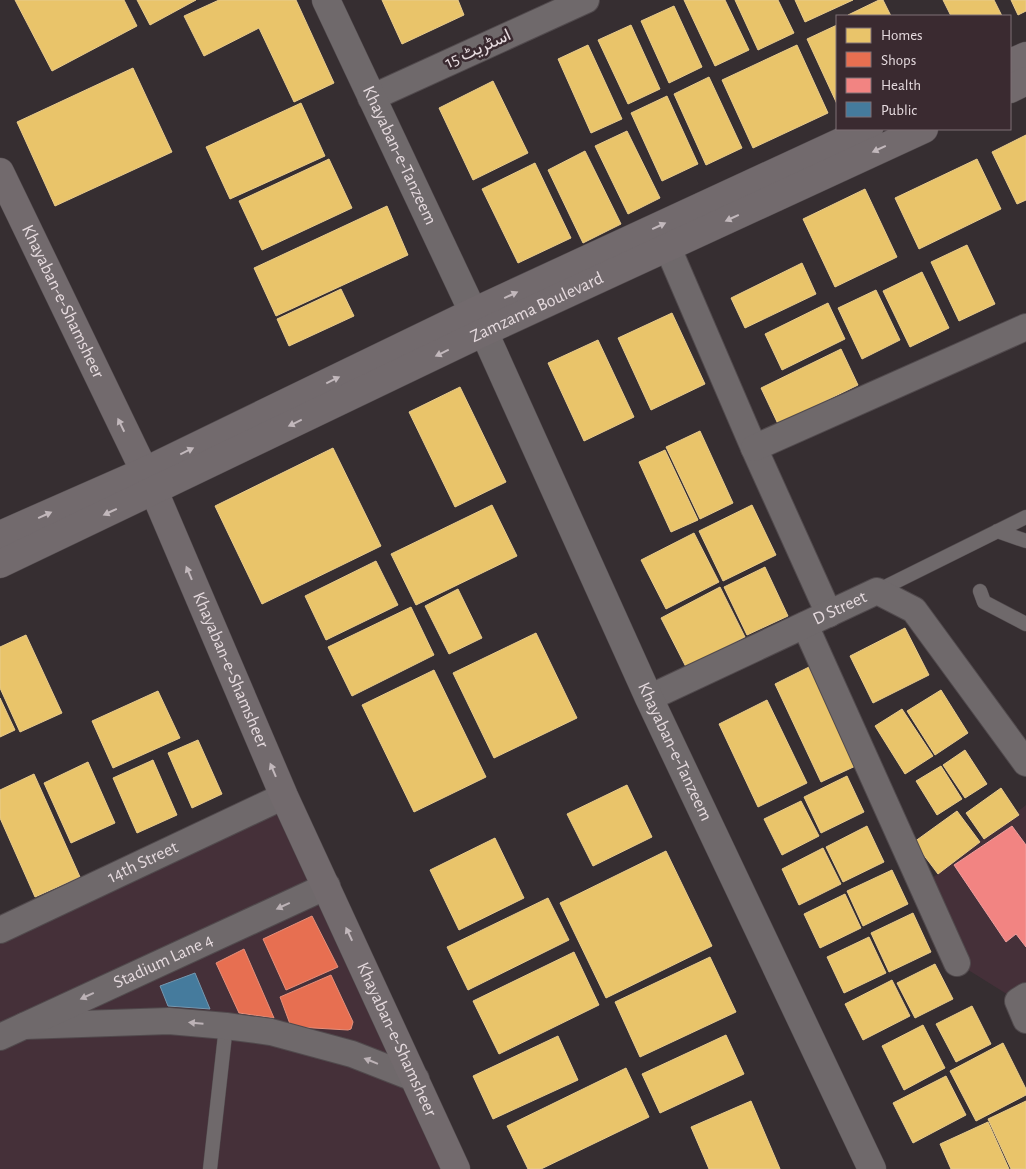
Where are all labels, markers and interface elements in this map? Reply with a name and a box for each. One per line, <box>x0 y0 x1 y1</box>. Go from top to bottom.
legend <box>836 15 1011 130</box>
street label: اسٹریٹ 15 <box>442 26 514 73</box>
text: Homes <box>881 28 923 43</box>
text: Shops <box>881 53 916 68</box>
text: Health <box>881 78 921 93</box>
street label: Khayaban-e-Tanzeem <box>359 83 440 228</box>
text: Public <box>881 103 917 118</box>
one-way arrow <box>872 145 887 154</box>
one-way arrow <box>725 214 739 222</box>
street label: Khayaban-e-Shamsheer <box>18 222 107 381</box>
one-way arrow <box>652 222 666 230</box>
street label: Zamzama Boulevard <box>468 269 606 346</box>
one-way arrow <box>504 290 518 298</box>
one-way arrow <box>435 349 449 357</box>
one-way arrow <box>326 376 341 384</box>
one-way arrow <box>117 418 125 432</box>
one-way arrow <box>288 419 303 427</box>
one-way arrow <box>180 447 194 455</box>
one-way arrow <box>103 508 117 516</box>
one-way arrow <box>38 511 52 519</box>
one-way arrow <box>184 566 192 580</box>
street label: D Street <box>810 588 870 629</box>
street label: Khayaban-e-Shamsheer <box>189 589 272 751</box>
street label: Khayaban-e-Tanzeem <box>634 680 715 824</box>
one-way arrow <box>269 763 277 777</box>
street label: 14th Street <box>105 838 181 887</box>
one-way arrow <box>276 902 290 910</box>
one-way arrow <box>345 927 353 941</box>
street label: Stadium Lane 4 <box>111 931 216 992</box>
street label: Khayaban-e-Shamsheer <box>353 960 440 1120</box>
one-way arrow <box>80 992 95 1001</box>
one-way arrow <box>187 1019 203 1027</box>
one-way arrow <box>363 1057 378 1065</box>

